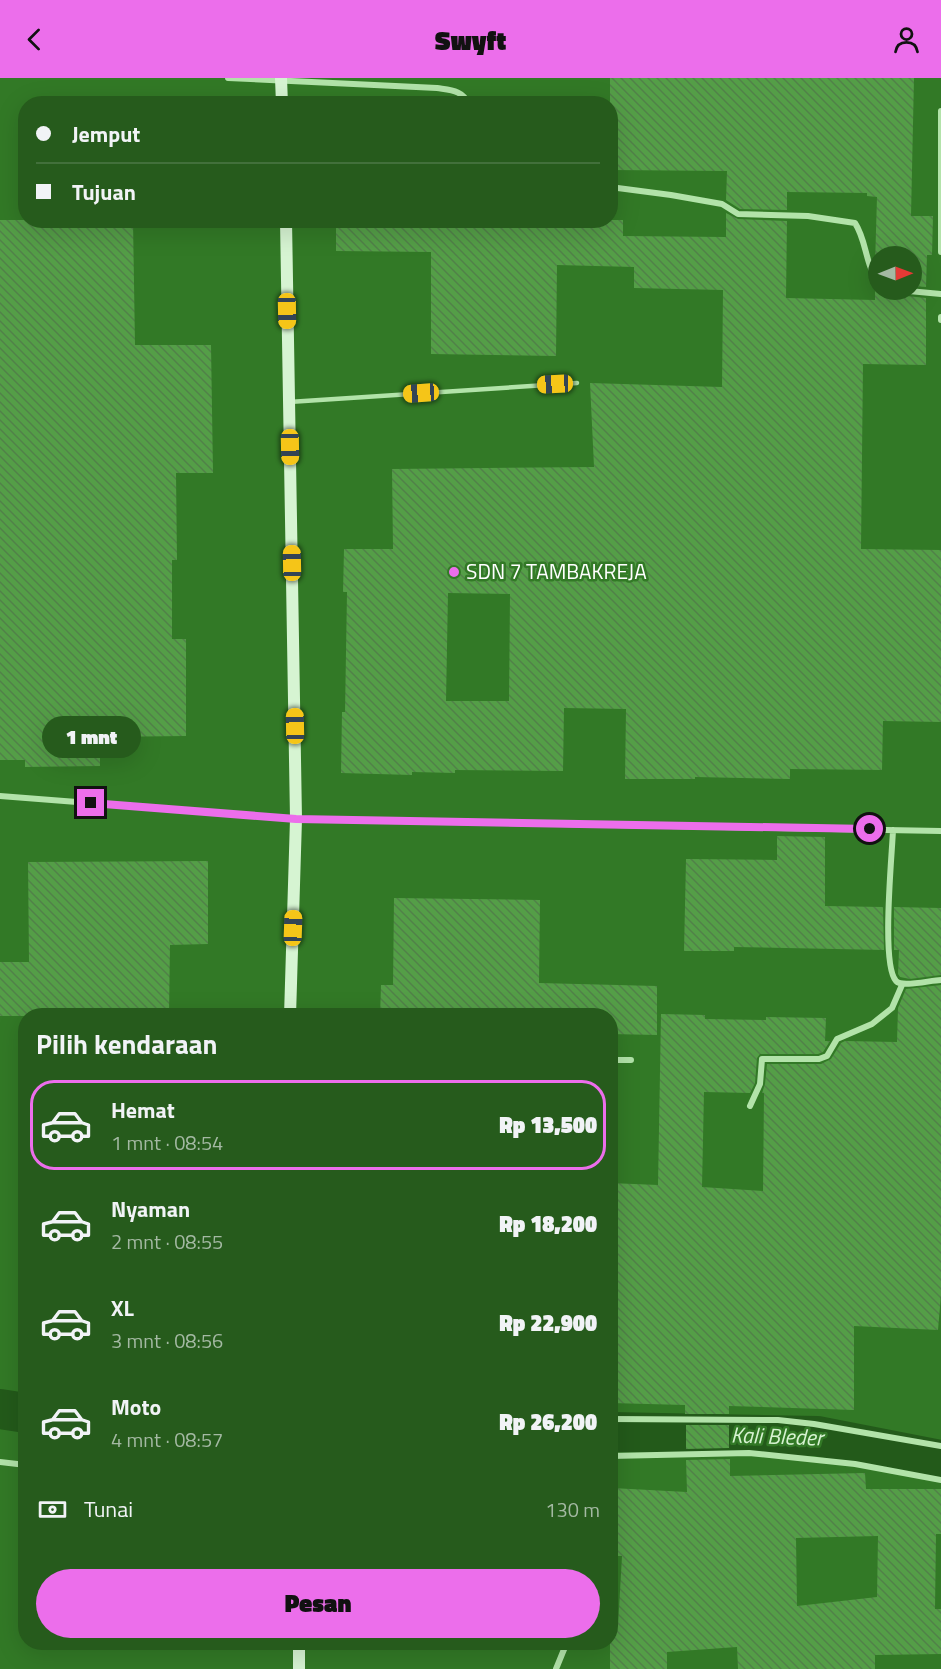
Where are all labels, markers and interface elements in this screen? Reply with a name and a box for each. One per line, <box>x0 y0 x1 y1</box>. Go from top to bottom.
text: Swyft <box>435 19 506 60</box>
icon: back <box>18 23 51 56</box>
icon: person <box>890 23 923 56</box>
text: Jemput <box>72 117 140 151</box>
text: Tujuan <box>72 175 136 209</box>
north arrow <box>868 246 922 300</box>
map controls <box>868 246 922 300</box>
car <box>278 293 296 329</box>
car <box>537 374 573 394</box>
car <box>402 383 440 403</box>
car <box>281 429 299 465</box>
car <box>283 545 301 581</box>
place label: SDN 7 TAMBAKREJA <box>466 555 647 587</box>
marker: SDN 7 TAMBAKREJA <box>447 565 461 579</box>
car <box>286 708 304 744</box>
callout: 1 mnt <box>42 716 140 758</box>
text: 1 mnt <box>66 721 117 752</box>
route end <box>77 789 104 816</box>
route start <box>856 815 883 842</box>
car <box>283 910 303 946</box>
text: Pilih kendaraan <box>36 1023 218 1064</box>
text: Hemat <box>111 1093 175 1127</box>
icon: car <box>39 1098 93 1152</box>
text: Rp 13,500 <box>499 1108 597 1142</box>
text: 1 mnt · 08:54 <box>111 1127 223 1158</box>
text: Nyaman <box>111 1192 190 1226</box>
icon: car <box>39 1197 93 1251</box>
text: Rp 18,200 <box>499 1207 597 1241</box>
text: 2 mnt · 08:55 <box>111 1226 223 1257</box>
text: XL <box>111 1291 134 1325</box>
icon: car <box>39 1296 93 1350</box>
text: Rp 22,900 <box>499 1306 597 1340</box>
text: 3 mnt · 08:56 <box>111 1325 223 1356</box>
text: Moto <box>111 1390 161 1424</box>
icon: car <box>39 1395 93 1449</box>
text: Rp 26,200 <box>499 1405 597 1439</box>
water label: Kali Bleder <box>731 1417 827 1455</box>
text: 4 mnt · 08:57 <box>111 1424 223 1455</box>
text: Tunai <box>84 1492 133 1526</box>
icon: cash <box>36 1493 69 1526</box>
text: 130 m <box>545 1494 600 1525</box>
button: Pesan <box>36 1569 600 1638</box>

